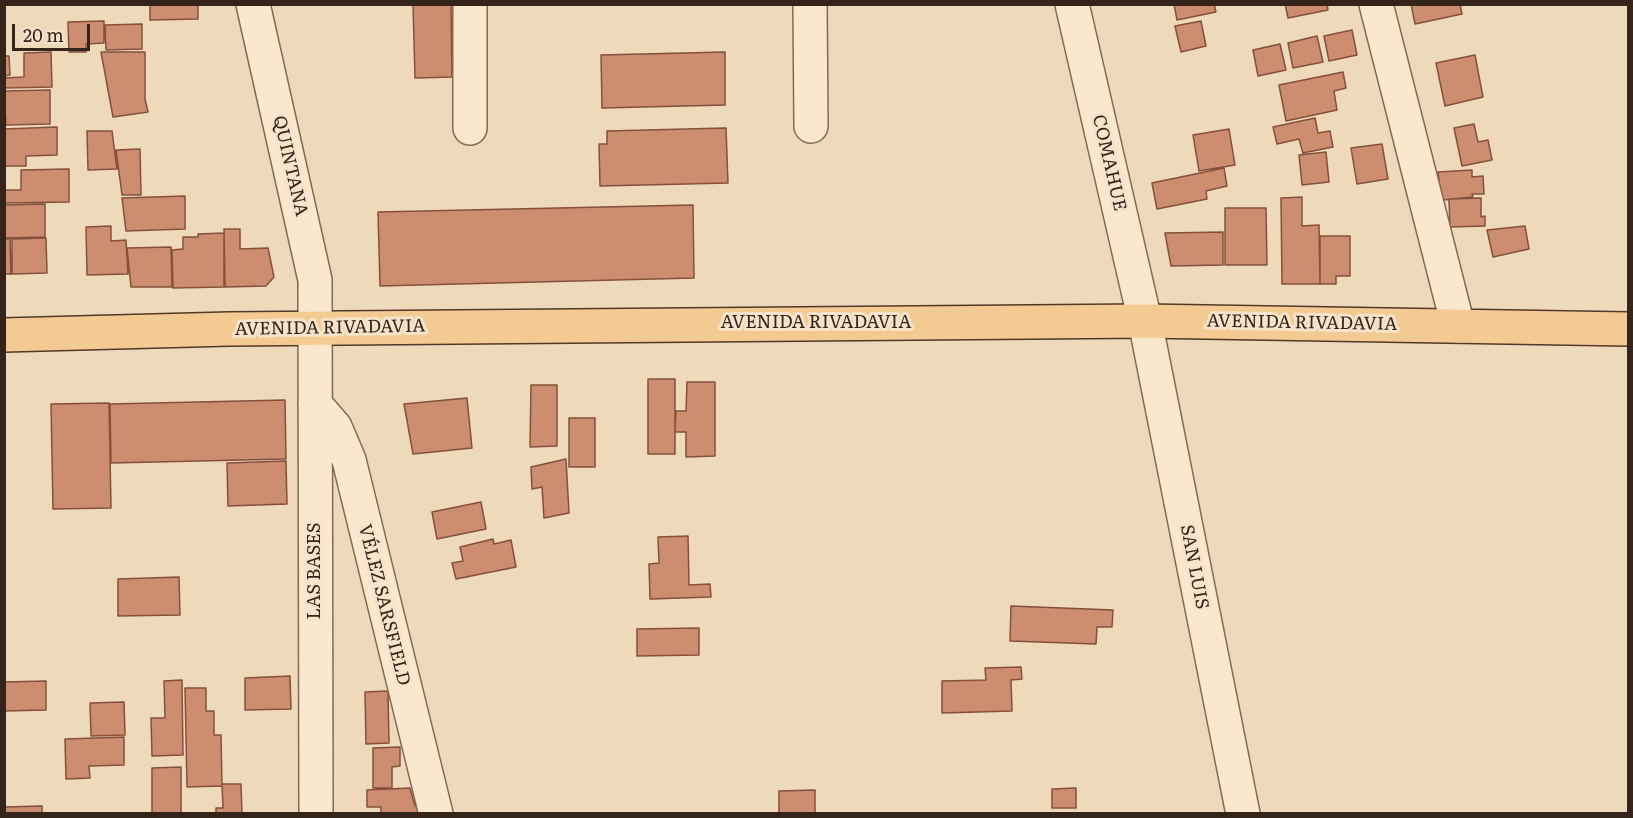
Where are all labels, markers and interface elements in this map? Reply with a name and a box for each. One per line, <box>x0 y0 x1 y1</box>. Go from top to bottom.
scale bar <box>15 12 93 50</box>
text: 20 m <box>23 21 64 48</box>
street label: COMAHUE <box>1087 113 1131 213</box>
street label: QUINTANA <box>268 114 312 218</box>
street label: AVENIDA RIVADAVIA <box>1206 311 1398 335</box>
street label: AVENIDA RIVADAVIA <box>721 312 911 334</box>
street label: AVENIDA RIVADAVIA <box>234 316 426 340</box>
street label: VÉLEZ SARSFIELD <box>353 522 415 688</box>
street label: LAS BASES <box>304 523 326 619</box>
street label: SAN LUIS <box>1175 523 1213 611</box>

